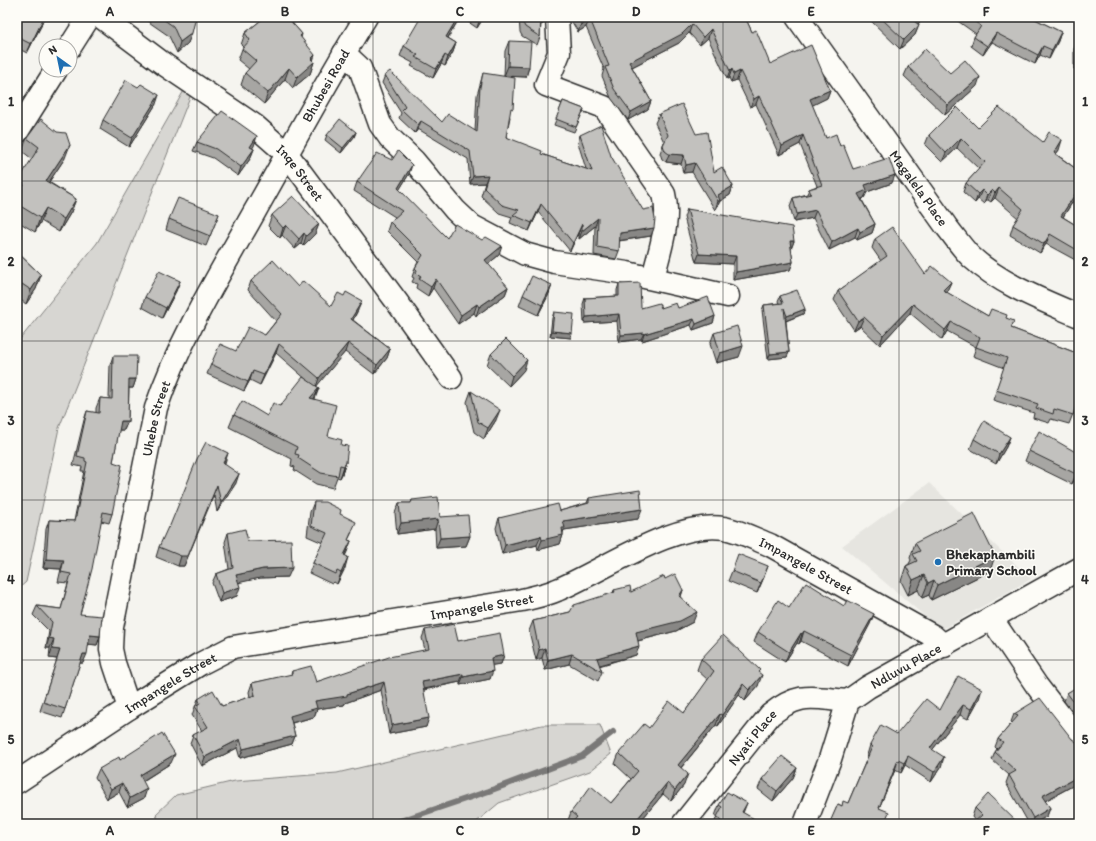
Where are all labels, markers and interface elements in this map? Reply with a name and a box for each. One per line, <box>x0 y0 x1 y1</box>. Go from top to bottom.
text: A <box>105 4 115 19</box>
text: B <box>281 4 290 19</box>
text: C <box>456 4 465 19</box>
text: D <box>632 4 641 19</box>
text: E <box>807 4 815 19</box>
text: F <box>983 4 990 19</box>
north arrow <box>38 38 78 78</box>
text: N <box>46 43 59 58</box>
street label: Bhubesi Road <box>298 46 353 125</box>
text: 1 <box>8 94 14 109</box>
text: 1 <box>1082 94 1088 109</box>
street label: Inqe Street <box>273 140 328 204</box>
street label: Magalela Place <box>886 147 952 230</box>
text: 2 <box>8 254 15 269</box>
text: 2 <box>1082 254 1089 269</box>
street label: Uhebe Street <box>138 378 174 458</box>
text: 3 <box>7 413 15 428</box>
text: 3 <box>1081 413 1089 428</box>
street label: Impangele Street <box>757 533 856 598</box>
place label: Bhekaphambili Primary School <box>946 546 1038 579</box>
marker: Bhekaphambili Primary School <box>933 557 943 567</box>
text: 4 <box>7 572 15 587</box>
text: 4 <box>1081 572 1089 587</box>
street label: Impangele Street <box>429 589 535 623</box>
street label: Ndluvu Place <box>867 639 944 692</box>
street label: Impangele Street <box>122 649 219 717</box>
street label: Nyati Place <box>724 705 780 769</box>
text: 5 <box>8 732 15 747</box>
text: 5 <box>1082 732 1089 747</box>
text: A <box>105 823 115 838</box>
text: B <box>281 823 290 838</box>
text: C <box>456 823 465 838</box>
text: D <box>632 823 641 838</box>
text: E <box>807 823 815 838</box>
text: F <box>983 823 990 838</box>

